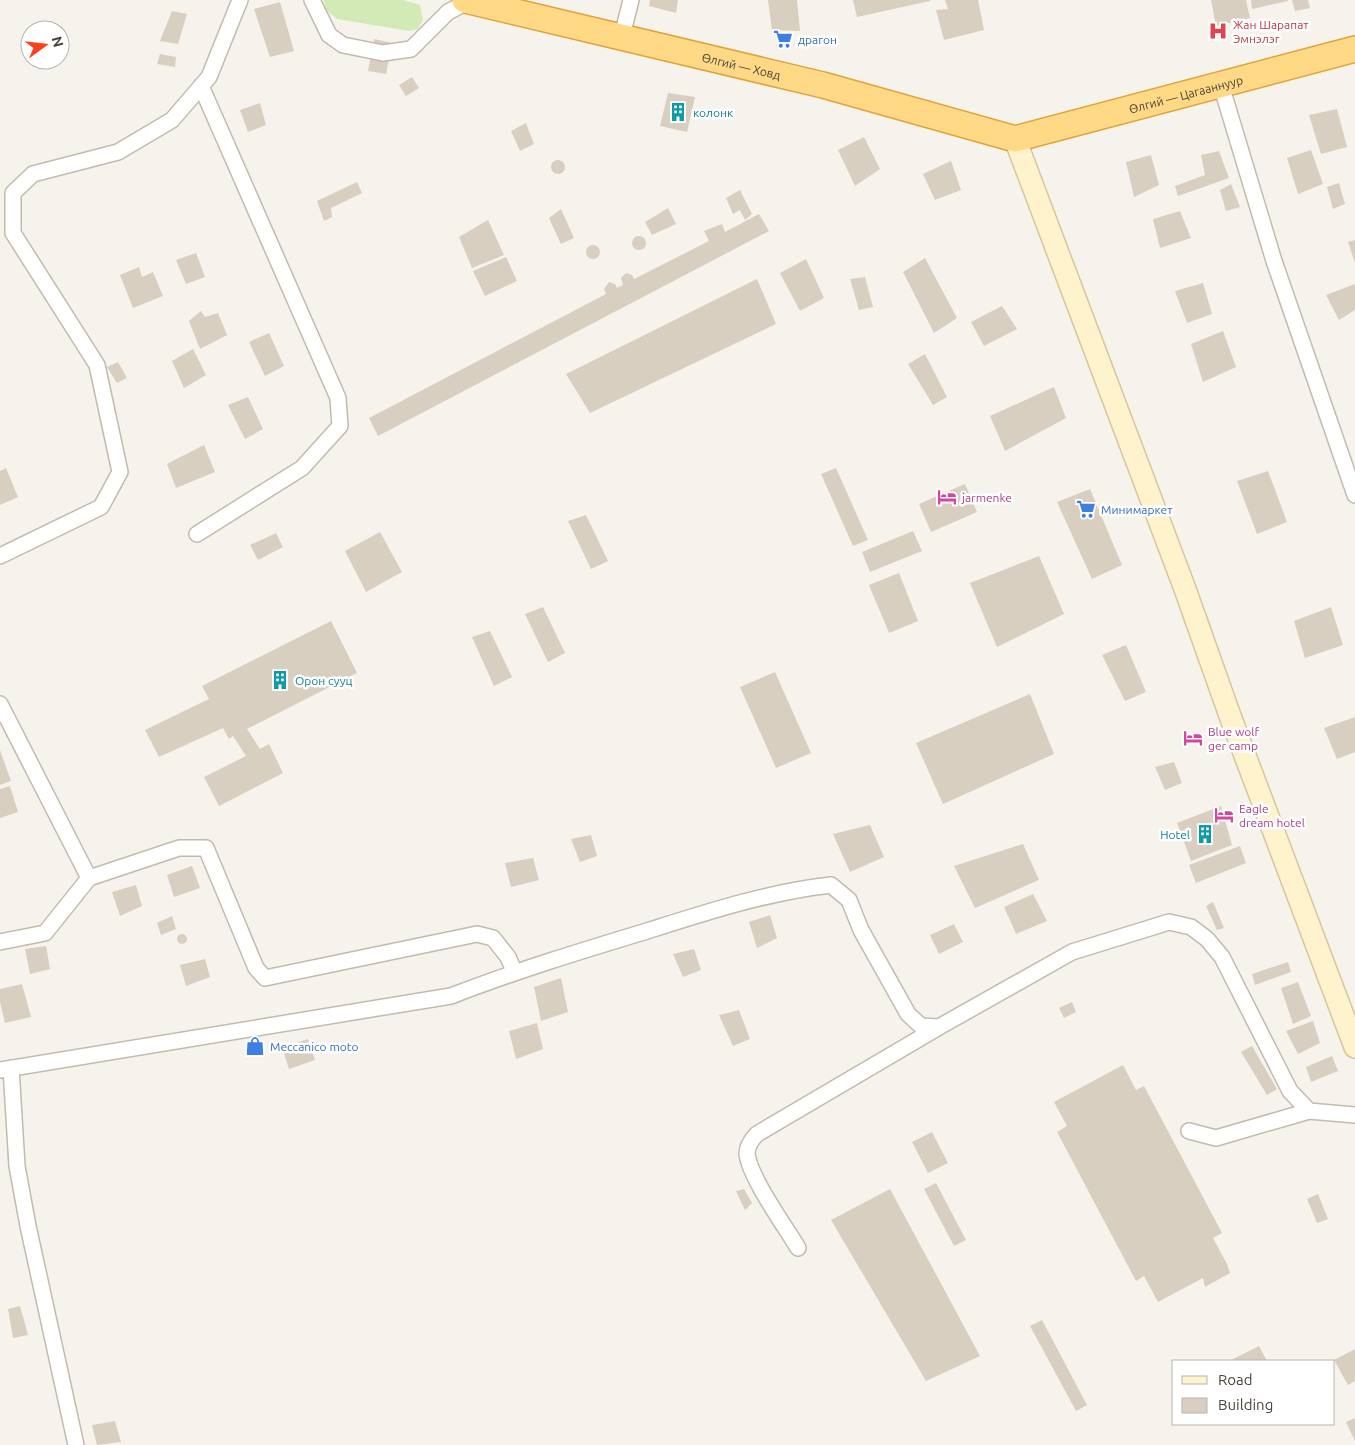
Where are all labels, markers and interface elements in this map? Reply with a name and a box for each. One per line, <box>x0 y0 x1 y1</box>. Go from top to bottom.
place label: Жан Шарапат Эмнэлэг <box>1233 18 1309 45</box>
north arrow <box>20 20 70 70</box>
hospital icon: Жан Шарапат Эмнэлэг <box>1207 20 1229 42</box>
supermarket icon: драгон <box>772 28 794 50</box>
place label: драгон <box>798 33 837 46</box>
text: N <box>48 35 67 49</box>
street label: Өлгий — Ховд <box>701 50 782 81</box>
street label: Өлгий — Цагааннуур <box>1127 73 1244 115</box>
building icon: колонк <box>667 101 689 123</box>
place label: колонк <box>693 106 733 119</box>
hotel icon: jarmenke <box>936 486 958 508</box>
place label: jarmenke <box>961 491 1012 504</box>
supermarket icon: Минимаркет <box>1075 498 1097 520</box>
place label: Минимаркет <box>1101 503 1173 516</box>
building icon: Орон сууц <box>269 669 291 691</box>
place label: Орон сууц <box>295 674 353 687</box>
place label: Blue wolf ger camp <box>1208 725 1259 752</box>
hotel icon: Blue wolf ger camp <box>1182 727 1204 749</box>
place label: Eagle dream hotel <box>1239 802 1305 829</box>
hotel icon: Eagle dream hotel <box>1213 804 1235 826</box>
building icon: Hotel <box>1194 823 1216 845</box>
place label: Hotel <box>1160 828 1190 841</box>
shop icon: Meccanico moto <box>244 1035 266 1057</box>
place label: Meccanico moto <box>270 1040 358 1053</box>
legend <box>1172 1360 1335 1425</box>
text: Road <box>1218 1371 1253 1388</box>
text: Building <box>1218 1396 1273 1413</box>

